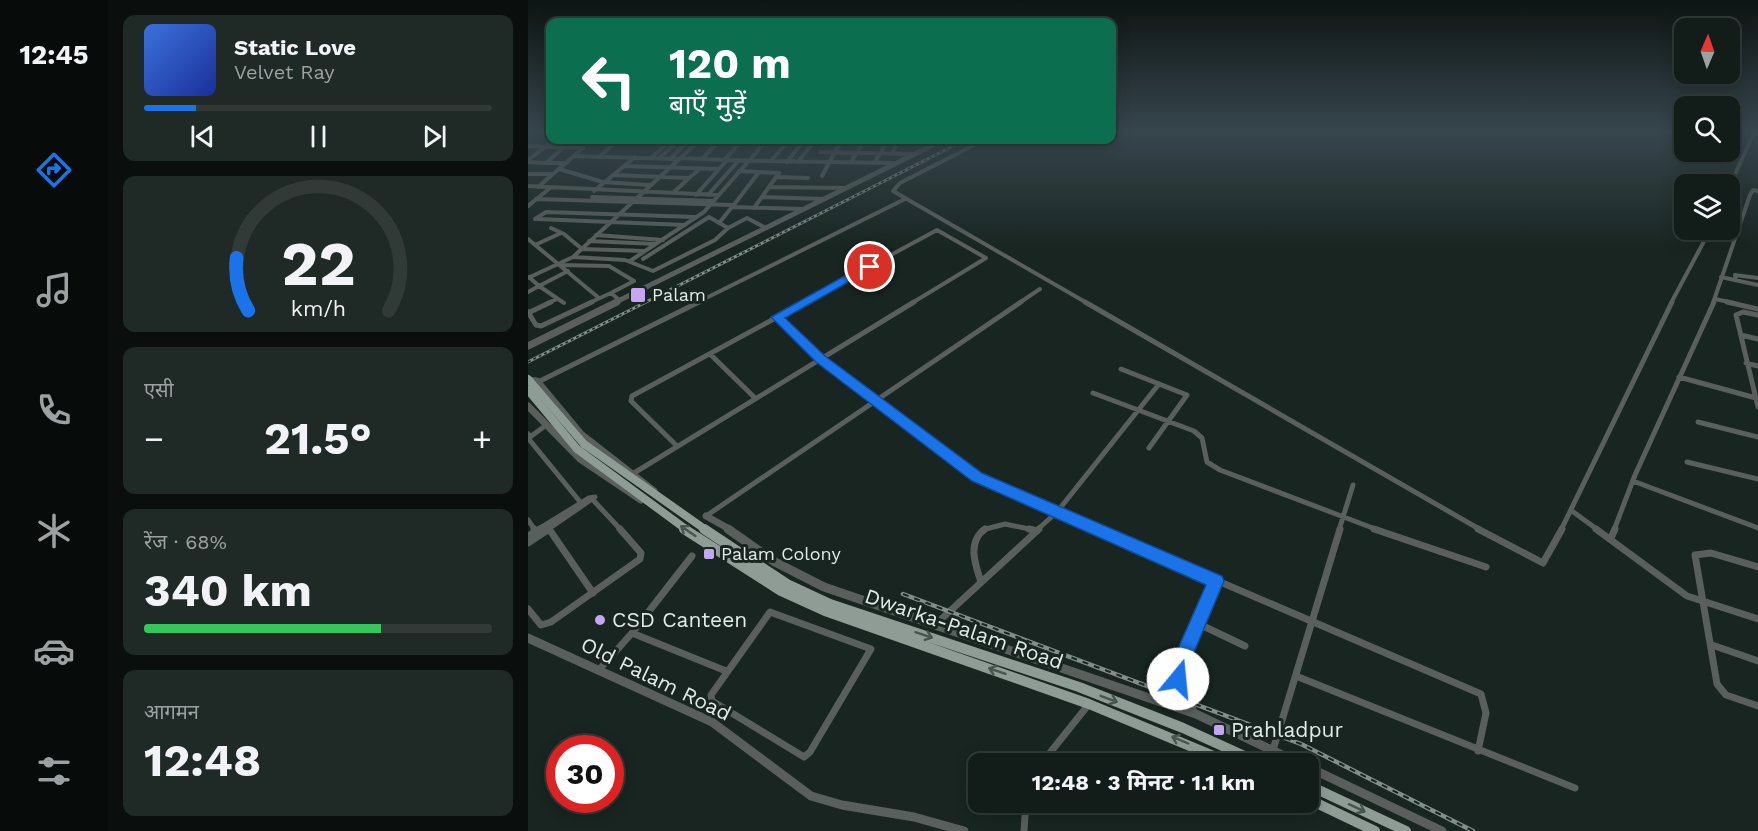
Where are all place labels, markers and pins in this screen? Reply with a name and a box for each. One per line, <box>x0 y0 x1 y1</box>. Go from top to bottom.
pin <box>844 241 895 292</box>
place label: Palam <box>652 284 706 305</box>
marker: Palam <box>629 286 647 304</box>
place label: Palam Colony <box>721 543 842 564</box>
marker: Palam Colony <box>702 547 716 561</box>
place label: CSD Canteen <box>612 607 747 632</box>
marker: CSD Canteen <box>593 613 607 627</box>
place label: Prahladpur <box>1231 717 1344 742</box>
marker: Prahladpur <box>1212 723 1226 737</box>

